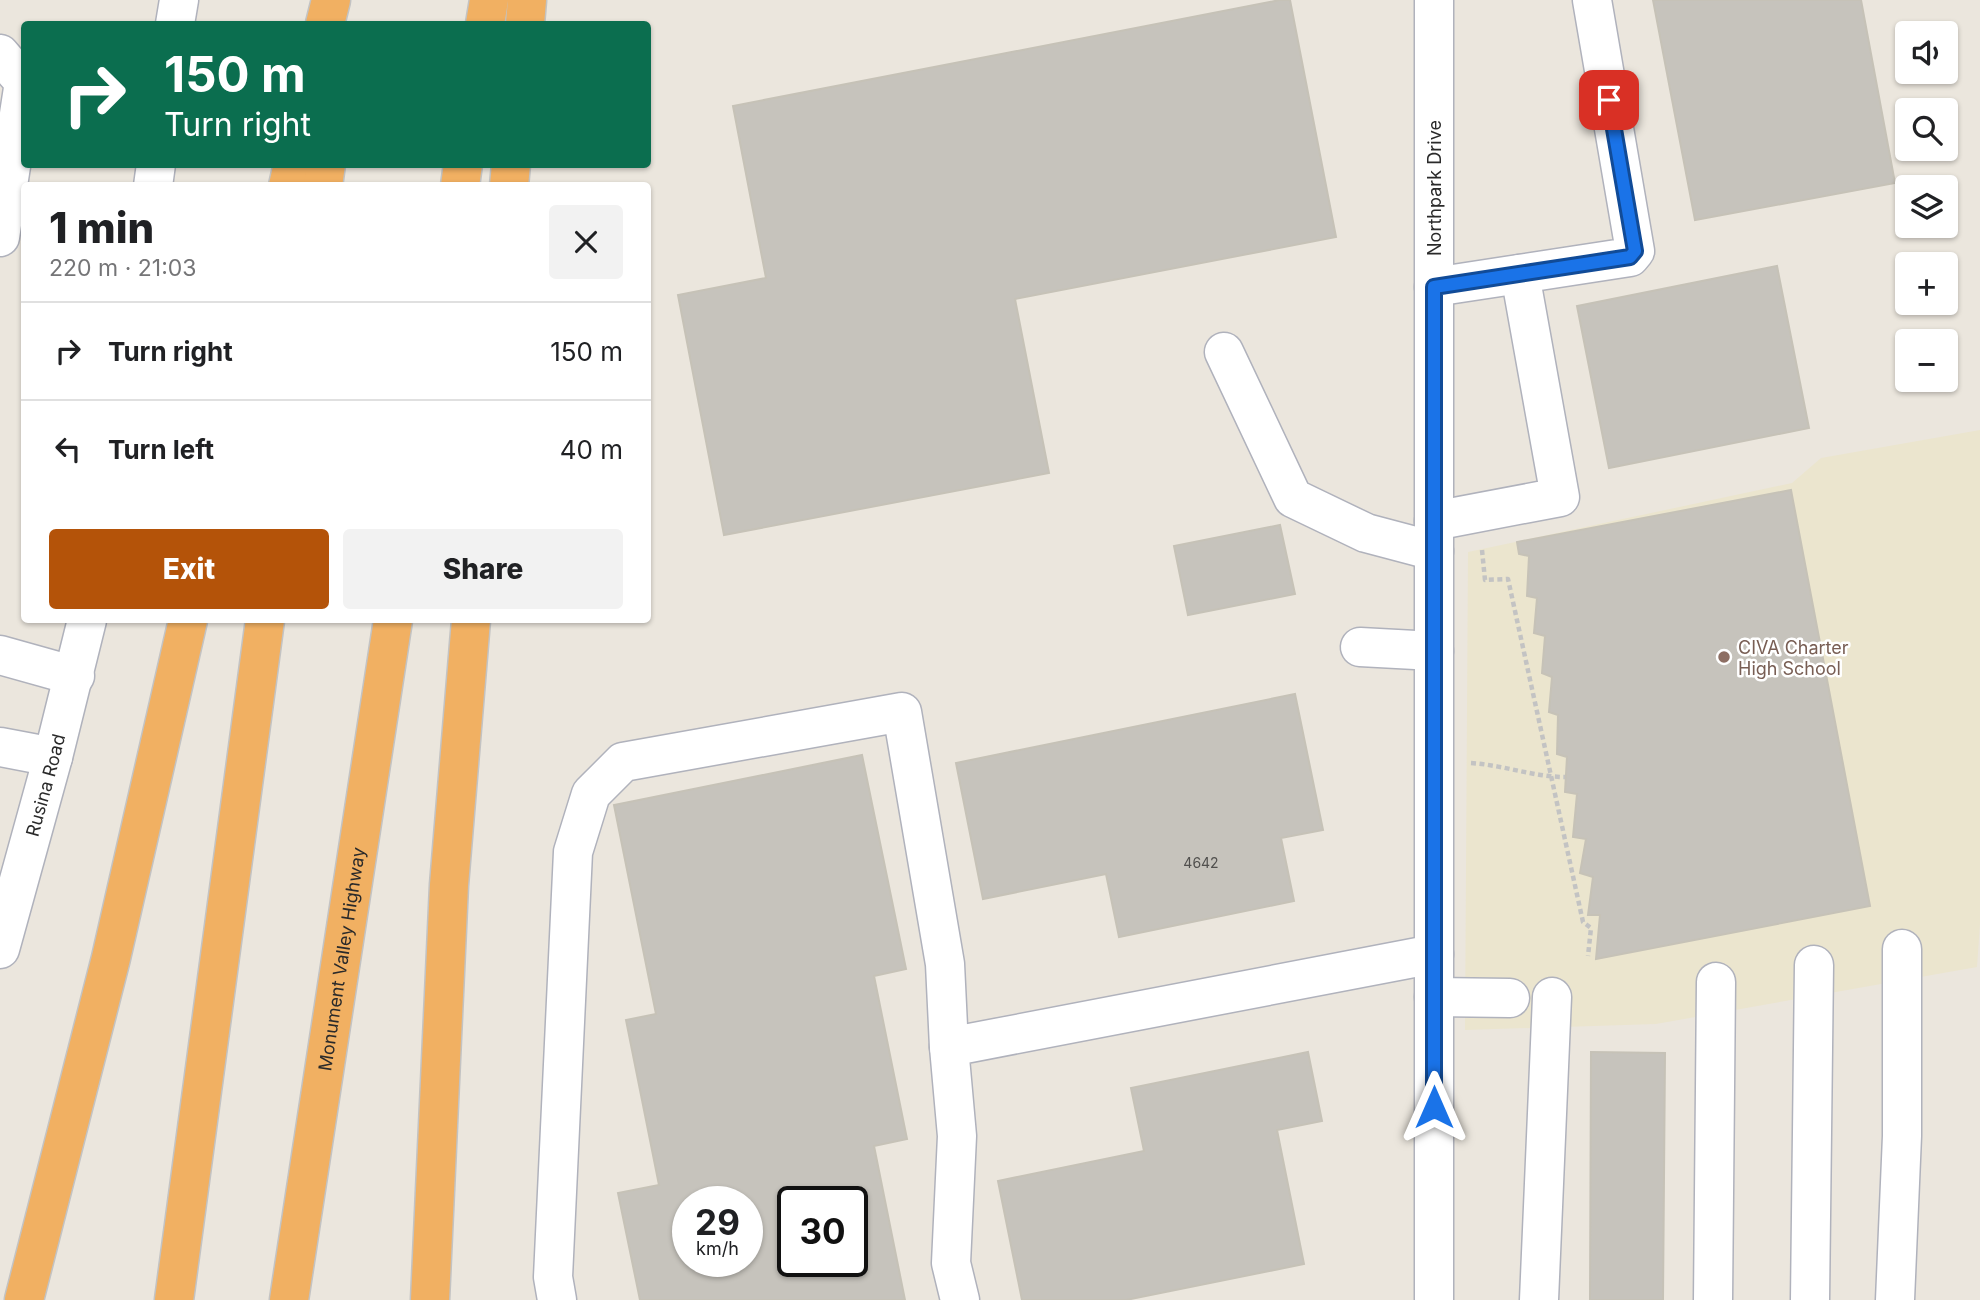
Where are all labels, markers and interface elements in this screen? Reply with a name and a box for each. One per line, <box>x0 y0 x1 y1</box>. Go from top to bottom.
map controls <box>1895 21 1958 392</box>
button: sound <box>1895 21 1958 84</box>
text: 150 m <box>164 45 306 104</box>
icon: right <box>49 49 140 140</box>
pin <box>1579 70 1639 130</box>
icon: arrive <box>1590 81 1628 119</box>
button: search <box>1895 98 1958 161</box>
text: Turn right <box>164 105 311 144</box>
street label: Northpark Drive <box>1424 120 1445 256</box>
button: layers <box>1895 175 1958 238</box>
text: 1 min <box>49 202 154 253</box>
button: close <box>549 205 623 279</box>
button: + <box>1895 252 1958 315</box>
text: 220 m · 21:03 <box>49 254 196 282</box>
button: − <box>1895 329 1958 392</box>
icon: right <box>49 332 87 370</box>
text: Turn right <box>108 336 233 367</box>
text: 150 m <box>550 336 623 367</box>
icon: left <box>49 430 87 468</box>
text: Turn left <box>108 434 214 465</box>
text: 40 m <box>560 434 623 465</box>
button: Exit <box>49 529 329 609</box>
button: Share <box>343 529 623 609</box>
place label: CIVA Charter High School <box>1738 637 1849 679</box>
marker: CIVA Charter High School <box>1716 649 1732 665</box>
street label: Rusina Road <box>21 732 69 839</box>
street label: Monument Valley Highway <box>314 846 369 1072</box>
house number: 4642 <box>1183 854 1219 871</box>
position arrow <box>1397 1070 1471 1144</box>
speed limit sign: 30 <box>777 1186 868 1277</box>
text: 29 <box>695 1201 740 1243</box>
text: km/h <box>696 1238 739 1259</box>

